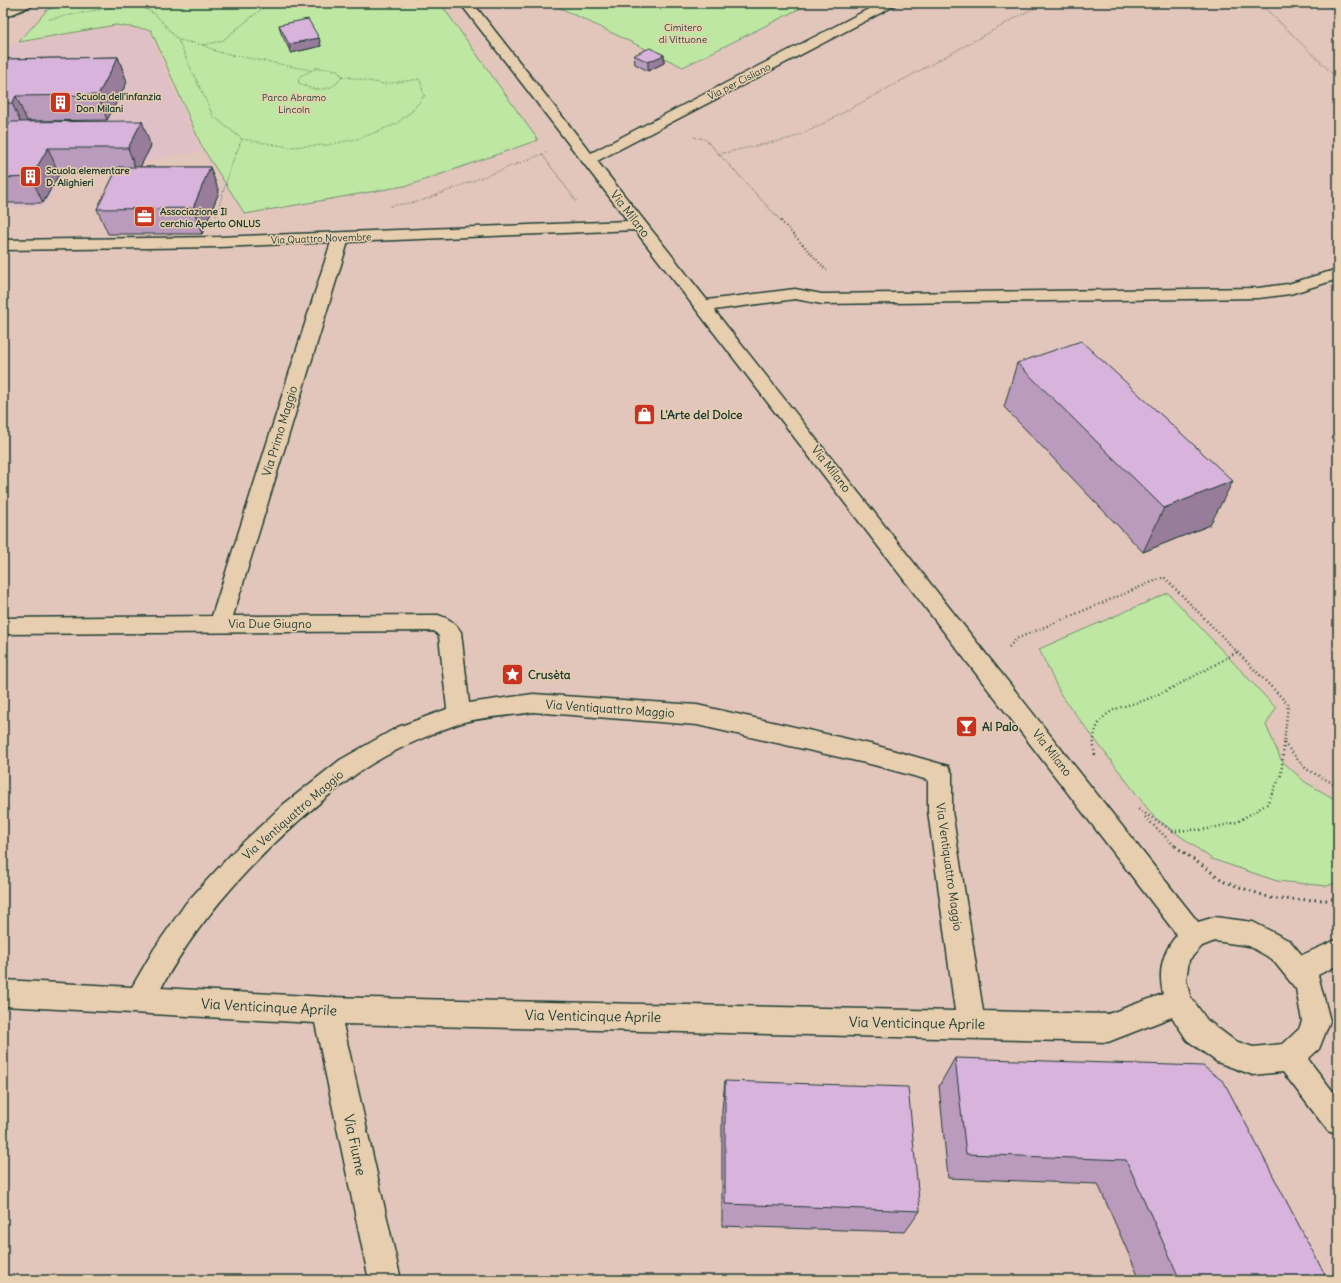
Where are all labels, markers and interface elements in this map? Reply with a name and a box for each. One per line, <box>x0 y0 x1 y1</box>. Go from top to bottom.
park label: Cimitero di Vittuone <box>659 21 707 46</box>
street label: Via per Cisliano <box>705 60 773 103</box>
building icon: Scuola dell'infanzia Don Milani <box>47 89 73 115</box>
place label: Scuola dell'infanzia Don Milani <box>76 90 162 115</box>
park label: Parco Abramo Lincoln <box>262 91 327 116</box>
building icon: Scuola elementare D. Alighieri <box>18 163 44 189</box>
place label: Scuola elementare D. Alighieri <box>46 164 130 189</box>
street label: Via Milano <box>607 187 654 240</box>
office icon: Associazione Il cerchio Aperto ONLUS <box>132 204 158 230</box>
place label: Associazione Il cerchio Aperto ONLUS <box>160 205 261 230</box>
street label: Via Quattro Novembre <box>271 230 371 247</box>
street label: Via Primo Maggio <box>259 383 301 478</box>
shop icon: L'Arte del Dolce <box>632 402 658 428</box>
place label: L'Arte del Dolce <box>660 407 743 422</box>
street label: Via Milano <box>808 442 855 495</box>
street label: Via Due Giugno <box>228 616 312 631</box>
place icon: Crusèta <box>499 662 525 688</box>
place label: Crusèta <box>528 667 571 682</box>
street label: Via Ventiquattro Maggio <box>545 697 675 721</box>
bar icon: Al Palo <box>954 714 980 740</box>
place label: Al Palo <box>982 719 1019 734</box>
street label: Via Milano <box>1029 726 1076 779</box>
street label: Via Ventiquattro Maggio <box>239 766 347 863</box>
street label: Via Ventiquattro Maggio <box>933 802 966 932</box>
street label: Via Venticinque Aprile <box>200 994 338 1020</box>
street label: Via Venticinque Aprile <box>525 1006 661 1026</box>
street label: Via Venticinque Aprile <box>849 1013 985 1033</box>
street label: Via Fiume <box>340 1113 370 1177</box>

